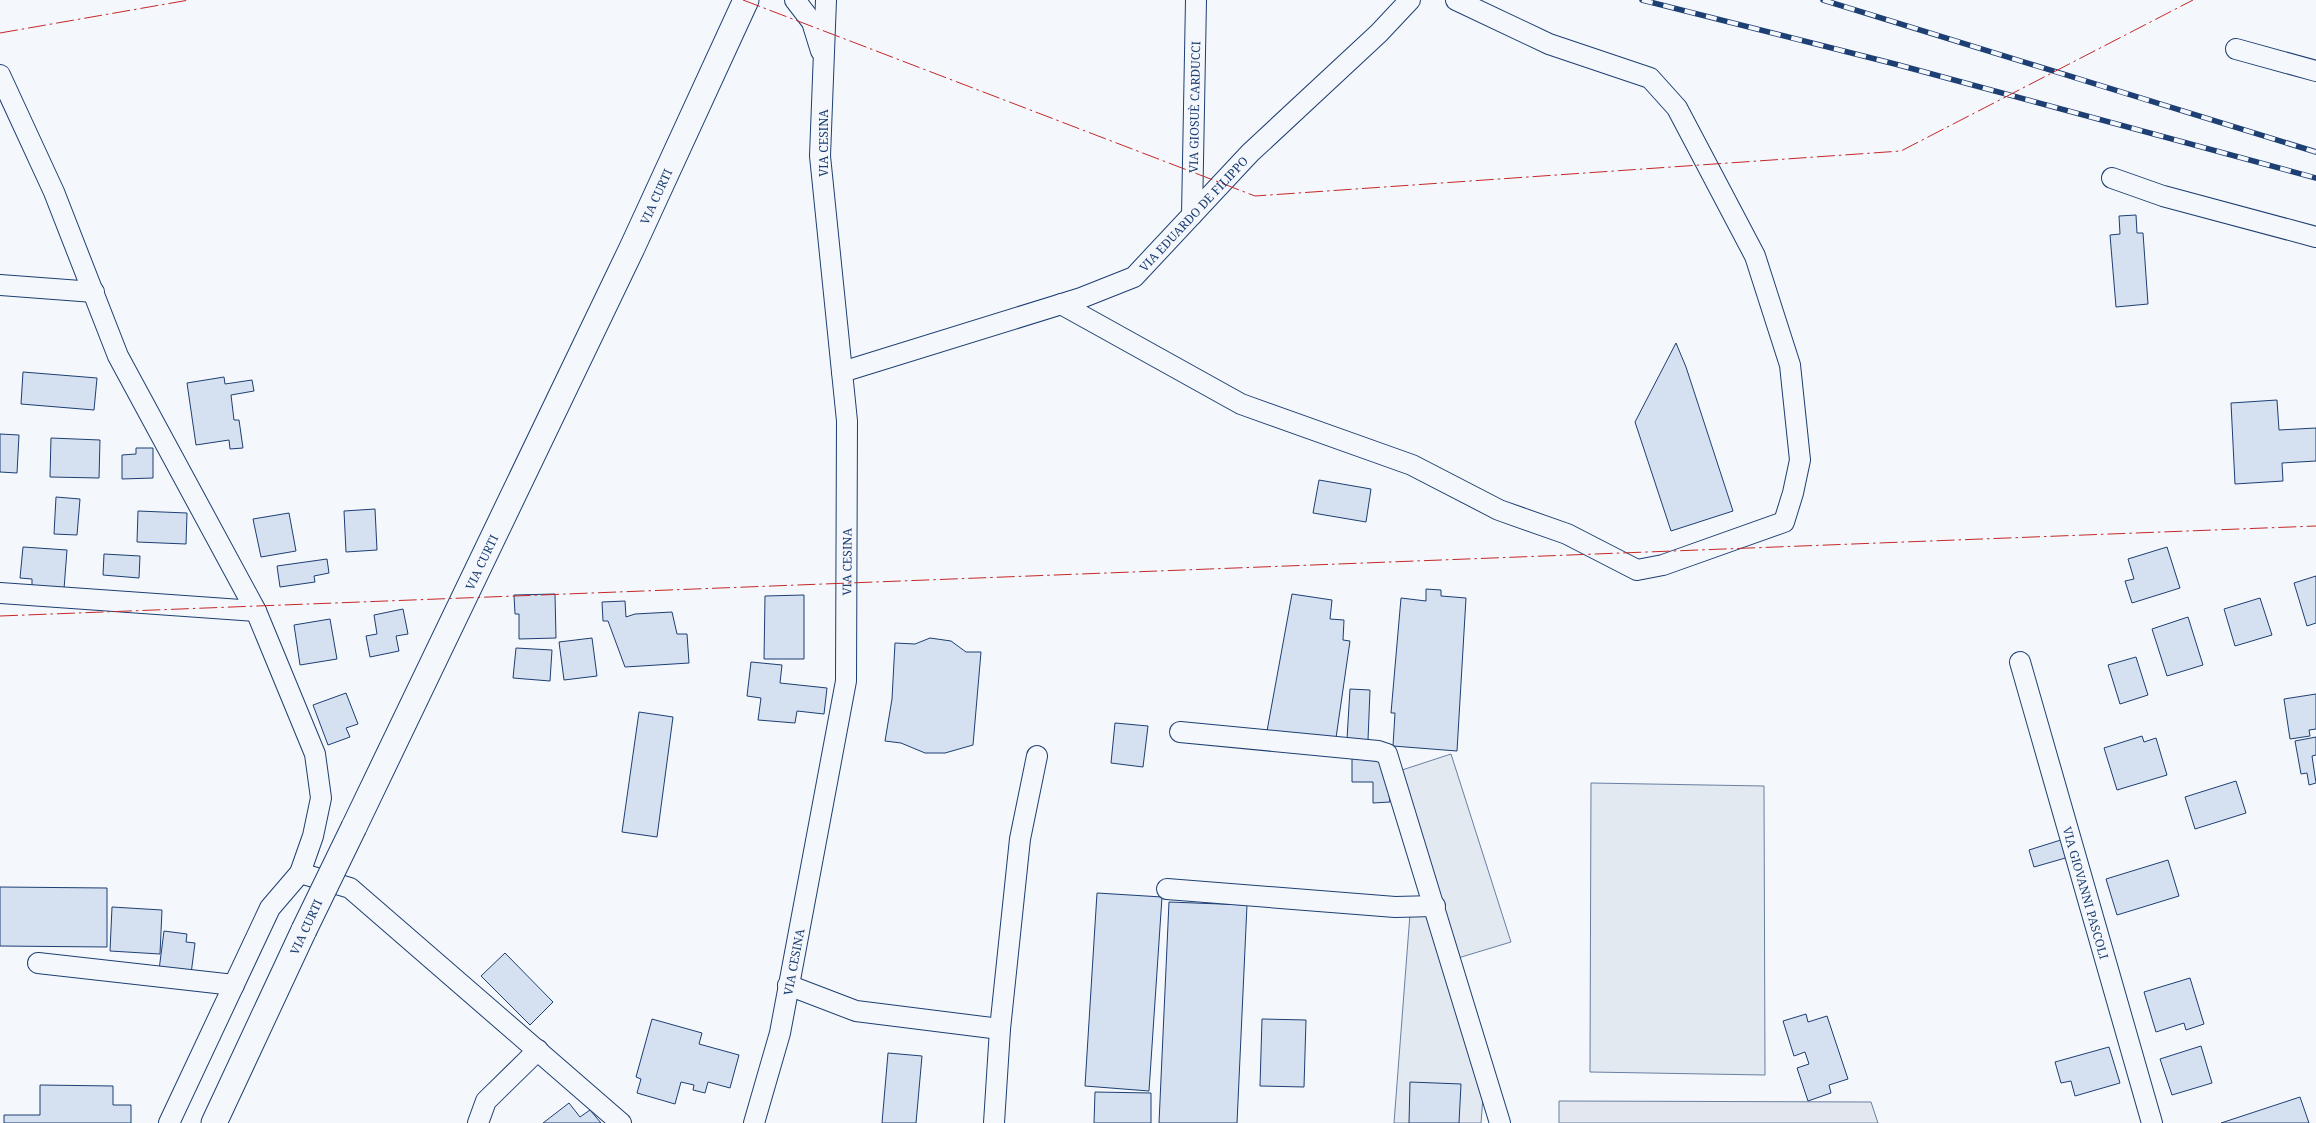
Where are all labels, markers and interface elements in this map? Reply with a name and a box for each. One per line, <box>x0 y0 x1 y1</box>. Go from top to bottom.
street label: VIA GIOSUÈ CARDUCCI <box>1184 41 1204 173</box>
street label: VIA CESINA <box>815 109 832 177</box>
street label: VIA EDUARDO DE FILIPPO <box>1135 152 1251 275</box>
street label: VIA CURTI <box>636 166 676 227</box>
street label: VIA CESINA <box>838 527 855 596</box>
street label: VIA CURTI <box>461 531 502 592</box>
street label: VIA GIOVANNI PASCOLI <box>2059 825 2113 961</box>
street label: VIA CURTI <box>286 896 326 958</box>
street label: VIA CESINA <box>779 927 808 997</box>

